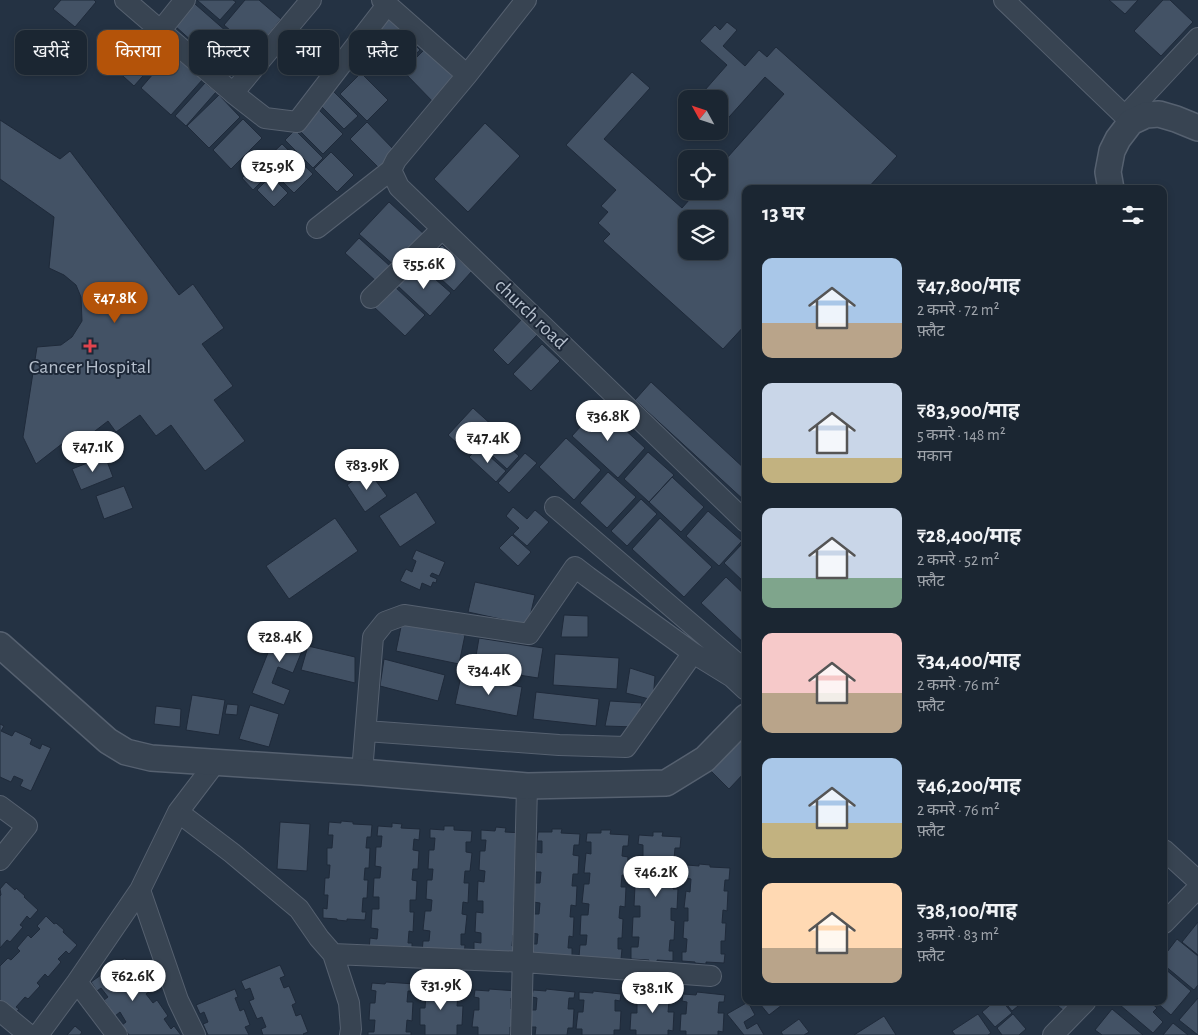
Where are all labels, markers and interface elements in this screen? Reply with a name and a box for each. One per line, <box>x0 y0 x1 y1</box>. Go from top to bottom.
chip: खरीदें <box>15 30 87 75</box>
chip: किराया <box>97 30 179 75</box>
chip: फ़िल्टर <box>189 30 268 75</box>
chip: नया <box>278 30 339 75</box>
chip: फ़्लैट <box>349 30 416 75</box>
north arrow <box>678 90 728 140</box>
map controls <box>678 90 728 260</box>
pin: ₹25.9K <box>232 150 314 192</box>
button: locate <box>678 150 728 200</box>
text: ₹25.9K <box>252 158 294 174</box>
icon: filters <box>1119 201 1147 229</box>
text: 13 घर <box>762 203 805 224</box>
button: layers <box>678 210 728 260</box>
pin: ₹55.6K <box>383 248 465 290</box>
text: ₹55.6K <box>403 256 445 272</box>
street label: church road <box>491 275 571 353</box>
text: ₹47,800/माह <box>917 275 1020 296</box>
icon: home <box>802 278 862 338</box>
pin: ₹47.8K <box>74 282 156 324</box>
text: ₹47.8K <box>94 290 136 306</box>
text: 2 कमरे · 72 m² <box>917 302 999 318</box>
text: फ़्लैट <box>917 323 945 339</box>
marker: Cancer Hospital <box>83 339 97 353</box>
place label: Cancer Hospital <box>29 357 151 377</box>
pin: ₹36.8K <box>567 400 649 442</box>
text: ₹83,900/माह <box>917 400 1020 421</box>
icon: home <box>802 403 862 463</box>
text: ₹36.8K <box>587 408 629 424</box>
pin: ₹47.4K <box>447 422 529 464</box>
text: 5 कमरे · 148 m² <box>917 427 1005 443</box>
pin: ₹47.1K <box>52 430 134 473</box>
text: ₹47.4K <box>467 430 509 446</box>
text: ₹47.1K <box>73 439 113 455</box>
pin: ₹83.9K <box>326 448 408 491</box>
text: मकान <box>917 448 952 464</box>
text: ₹83.9K <box>346 457 388 473</box>
text: ₹28,400/माह <box>917 525 1021 546</box>
icon: home <box>802 528 862 588</box>
text: 2 कमरे · 52 m² <box>917 552 999 568</box>
text: फ़्लैट <box>917 573 945 589</box>
pin: ₹28.4K <box>239 620 321 663</box>
text: ₹28.4K <box>258 629 302 645</box>
text: ₹34,400/माह <box>917 650 1020 671</box>
icon: home <box>802 653 862 713</box>
pin: ₹34.4K <box>448 654 530 696</box>
text: ₹34.4K <box>468 662 510 678</box>
text: 2 कमरे · 76 m² <box>917 677 999 693</box>
text: फ़्लैट <box>917 698 945 714</box>
text: ₹46,200/माह <box>917 775 1021 796</box>
icon: home <box>802 778 862 838</box>
text: 2 कमरे · 76 m² <box>917 802 999 818</box>
text: फ़्लैट <box>917 823 945 839</box>
pin: ₹46.2K <box>615 856 697 898</box>
text: ₹46.2K <box>634 864 678 880</box>
text: ₹38,100/माह <box>917 900 1017 921</box>
icon: home <box>802 903 862 963</box>
text: 3 कमरे · 83 m² <box>917 927 999 943</box>
text: फ़्लैट <box>917 948 945 964</box>
pin: ₹62.6K <box>92 960 174 1002</box>
text: ₹62.6K <box>112 968 154 984</box>
pin: ₹31.9K <box>400 968 482 1011</box>
pin: ₹38.1K <box>612 972 694 1014</box>
text: ₹31.9K <box>421 977 461 993</box>
text: ₹38.1K <box>633 980 673 996</box>

